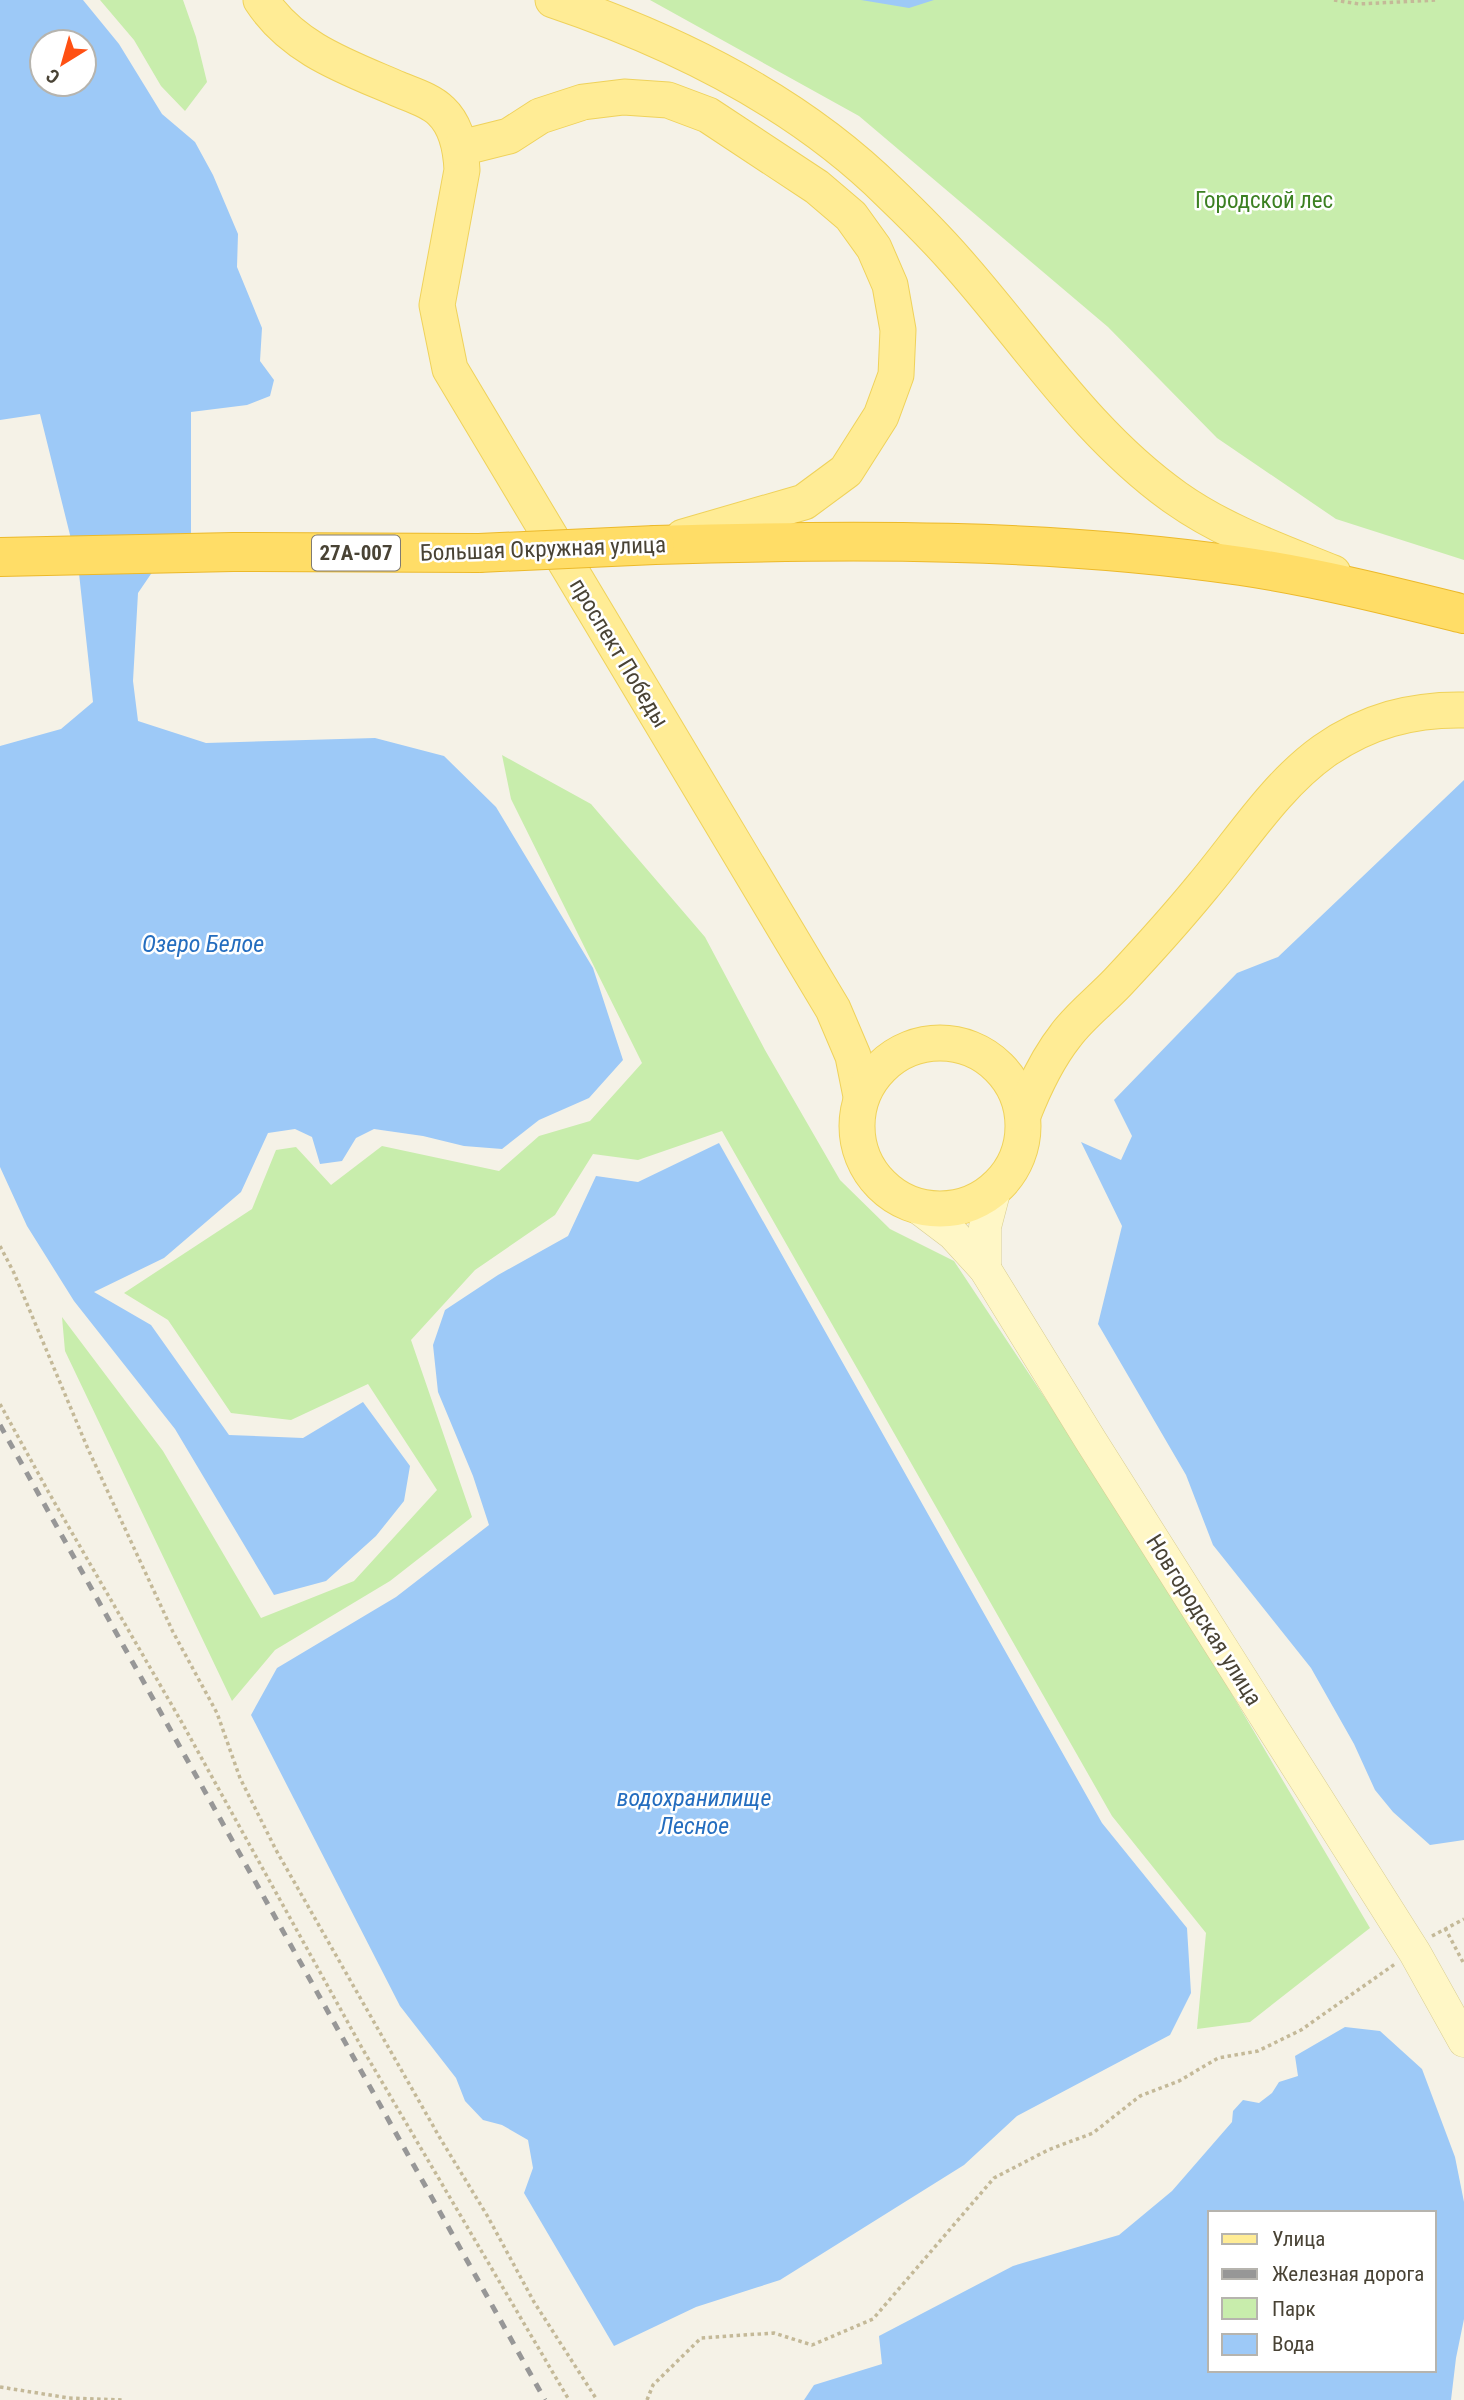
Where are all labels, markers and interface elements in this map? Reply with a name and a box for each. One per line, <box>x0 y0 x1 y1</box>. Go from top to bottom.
north arrow <box>28 28 98 98</box>
text: С <box>42 64 64 89</box>
park label: Городской лес <box>1195 187 1333 214</box>
street label: Большая Окружная улица <box>420 531 666 567</box>
road number: 27А-007 <box>312 536 400 570</box>
street label: проспект Победы <box>564 573 674 733</box>
water label: Озеро Белое <box>142 930 264 958</box>
street label: Новгородская улица <box>1141 1530 1267 1710</box>
water label: водохранилище Лесное <box>617 1784 771 1840</box>
legend <box>1208 2211 1436 2372</box>
text: Улица <box>1272 2227 1325 2251</box>
text: Железная дорога <box>1272 2262 1424 2286</box>
text: Парк <box>1272 2297 1316 2321</box>
text: Вода <box>1272 2332 1315 2356</box>

